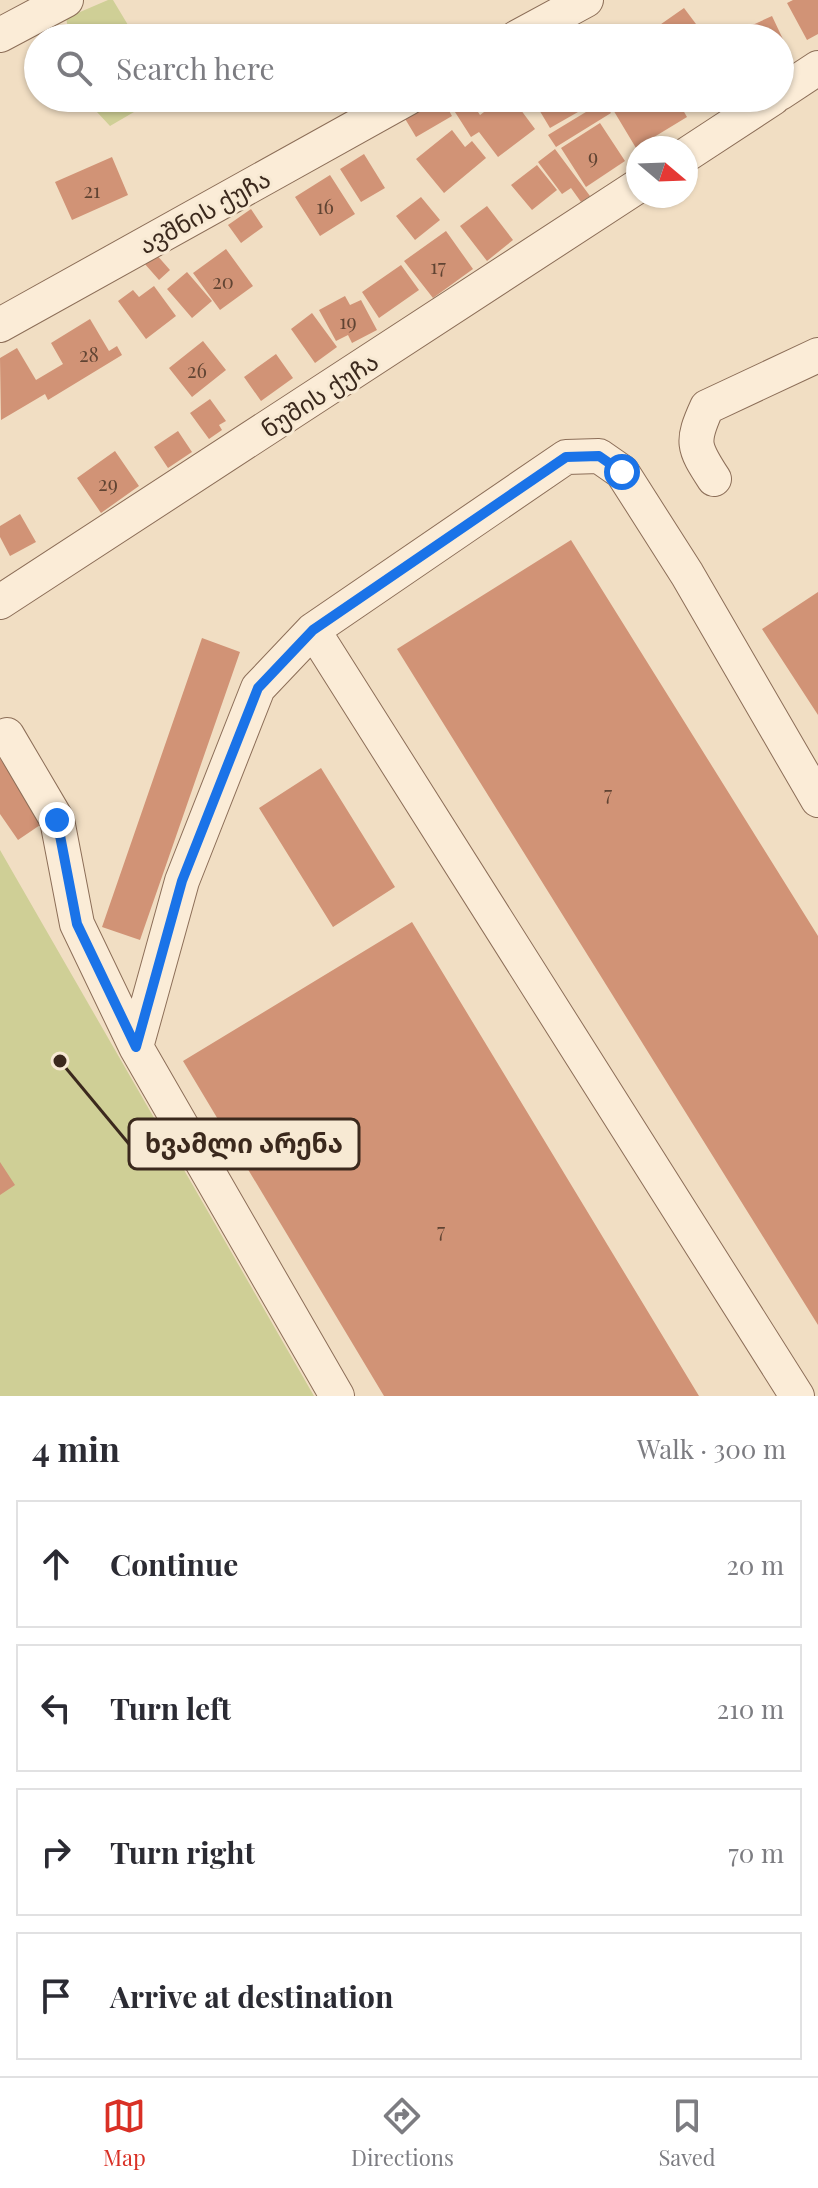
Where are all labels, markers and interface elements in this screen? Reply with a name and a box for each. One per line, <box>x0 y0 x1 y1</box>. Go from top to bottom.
search box <box>24 24 794 112</box>
icon: search <box>52 46 96 90</box>
text: Search here <box>116 48 275 88</box>
north arrow <box>626 136 698 208</box>
house number: 9 <box>588 142 598 169</box>
street label: ავშნის ქუჩა <box>132 162 276 260</box>
house number: 21 <box>84 176 100 203</box>
house number: 16 <box>316 192 334 219</box>
house number: 17 <box>430 252 446 279</box>
house number: 20 <box>212 267 234 294</box>
house number: 19 <box>339 307 357 334</box>
house number: 28 <box>79 340 99 367</box>
street label: ნუშის ქუჩა <box>254 344 384 444</box>
house number: 26 <box>187 356 207 383</box>
route start <box>604 454 640 490</box>
house number: 29 <box>98 469 118 496</box>
house number: 7 <box>604 779 612 806</box>
route end <box>39 802 75 838</box>
callout: ხვამლი არენა <box>129 1119 359 1169</box>
text: ხვამლი არენა <box>145 1125 343 1160</box>
house number: 7 <box>437 1216 445 1243</box>
text: 4 min <box>32 1425 120 1471</box>
text: Walk · 300 m <box>637 1431 786 1466</box>
icon: ahead <box>34 1542 78 1586</box>
text: Continue <box>110 1544 238 1584</box>
text: 20 m <box>726 1547 784 1582</box>
icon: left <box>34 1686 78 1730</box>
text: Turn left <box>110 1688 231 1728</box>
text: 210 m <box>717 1691 784 1726</box>
icon: right <box>34 1830 78 1874</box>
text: Turn right <box>110 1832 255 1872</box>
text: 70 m <box>728 1835 784 1870</box>
icon: arrive <box>34 1974 78 2018</box>
text: Arrive at destination <box>110 1976 393 2016</box>
tab: Map <box>102 2094 146 2172</box>
tab: Directions <box>351 2094 454 2172</box>
tab: Saved <box>658 2094 716 2172</box>

